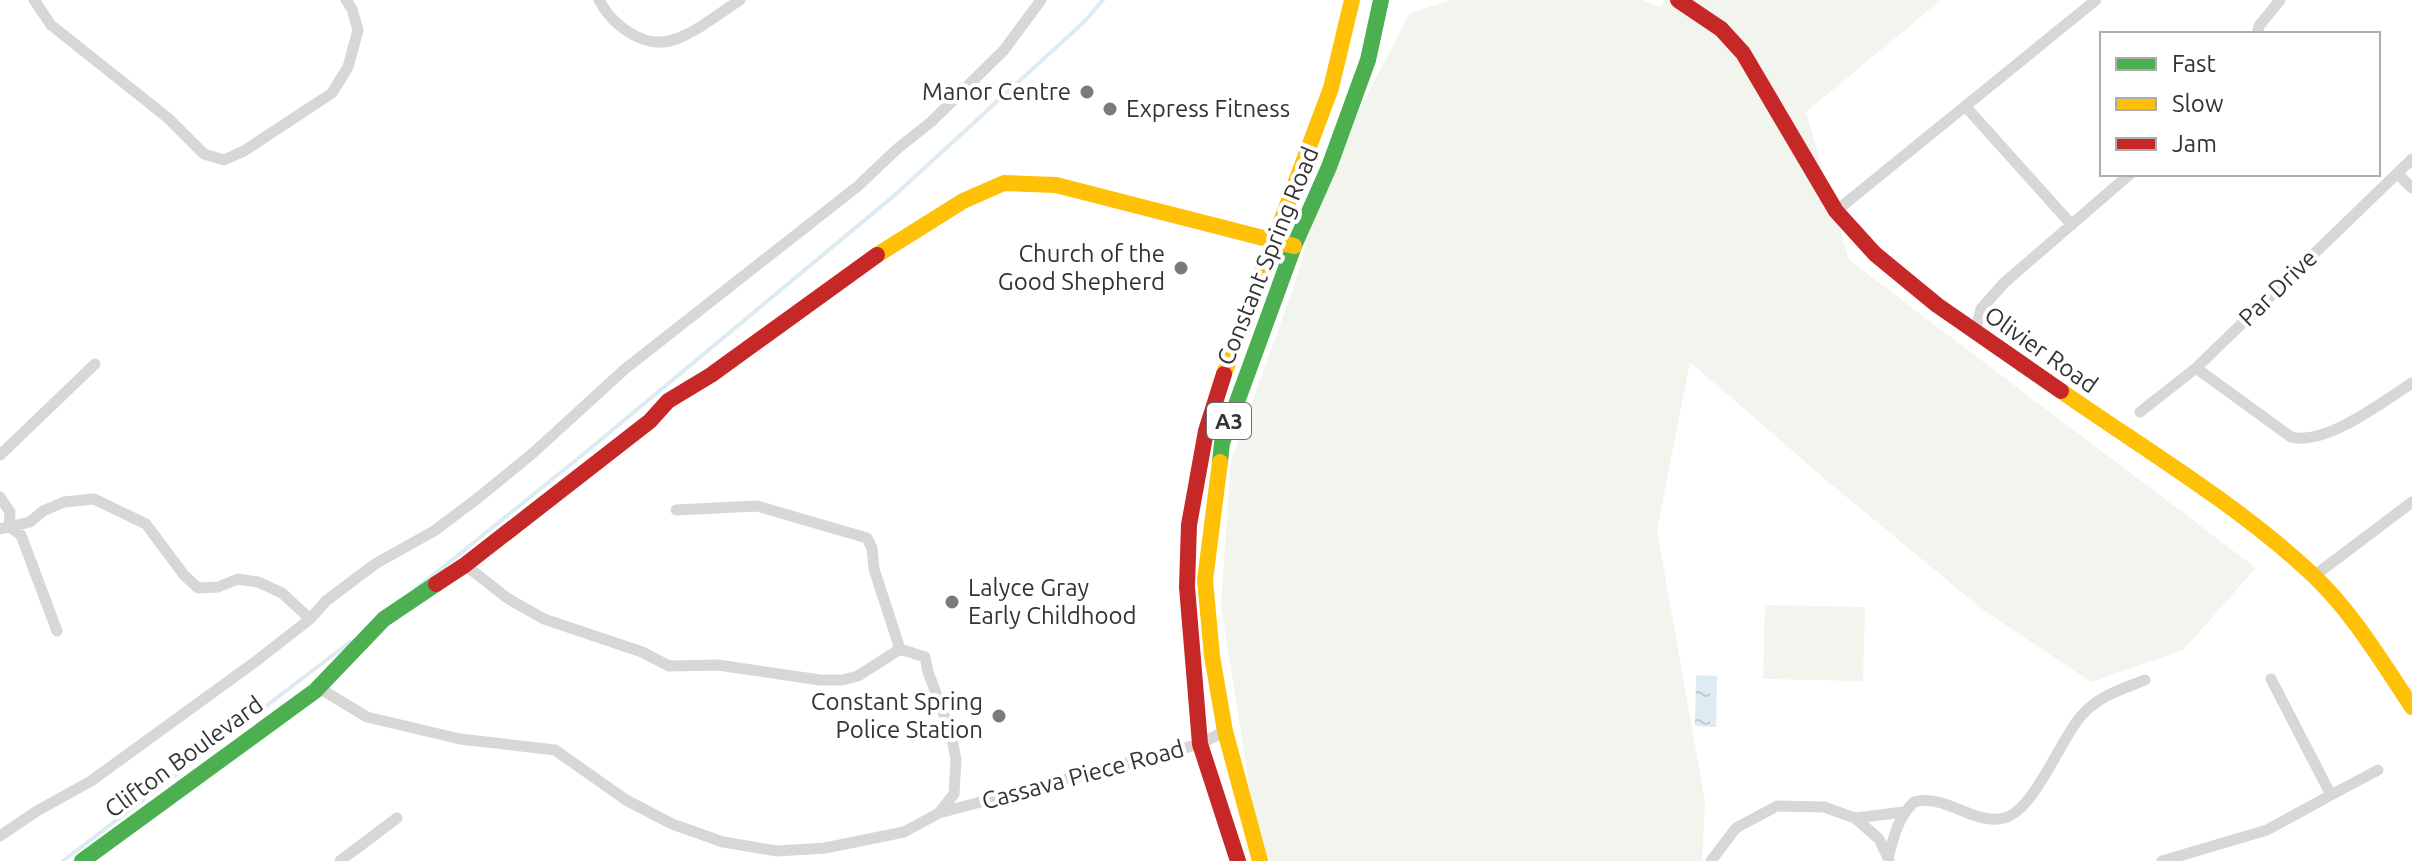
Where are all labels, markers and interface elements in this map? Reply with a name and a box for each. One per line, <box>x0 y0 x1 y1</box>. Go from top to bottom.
legend <box>2100 32 2380 176</box>
text: Fast <box>2172 50 2216 77</box>
place label: Manor Centre <box>922 78 1071 105</box>
marker: Manor Centre <box>1078 83 1096 101</box>
text: Slow <box>2172 90 2224 117</box>
place label: Express Fitness <box>1126 95 1290 122</box>
marker: Express Fitness <box>1101 100 1119 118</box>
text: Jam <box>2172 130 2217 157</box>
street label: Constant Spring Road <box>1211 143 1324 369</box>
place label: Church of the Good Shepherd <box>998 240 1165 295</box>
street label: Par Drive <box>2233 244 2322 331</box>
marker: Church of the Good Shepherd <box>1172 259 1190 277</box>
street label: Olivier Road <box>1980 301 2103 398</box>
road number: A3 <box>1207 403 1251 439</box>
place label: Lalyce Gray Early Childhood <box>968 574 1137 629</box>
marker: Lalyce Gray Early Childhood <box>943 593 961 611</box>
place label: Constant Spring Police Station <box>811 688 983 743</box>
street label: Clifton Boulevard <box>100 690 268 823</box>
marker: Constant Spring Police Station <box>990 707 1008 725</box>
street label: Cassava Piece Road <box>979 735 1187 815</box>

